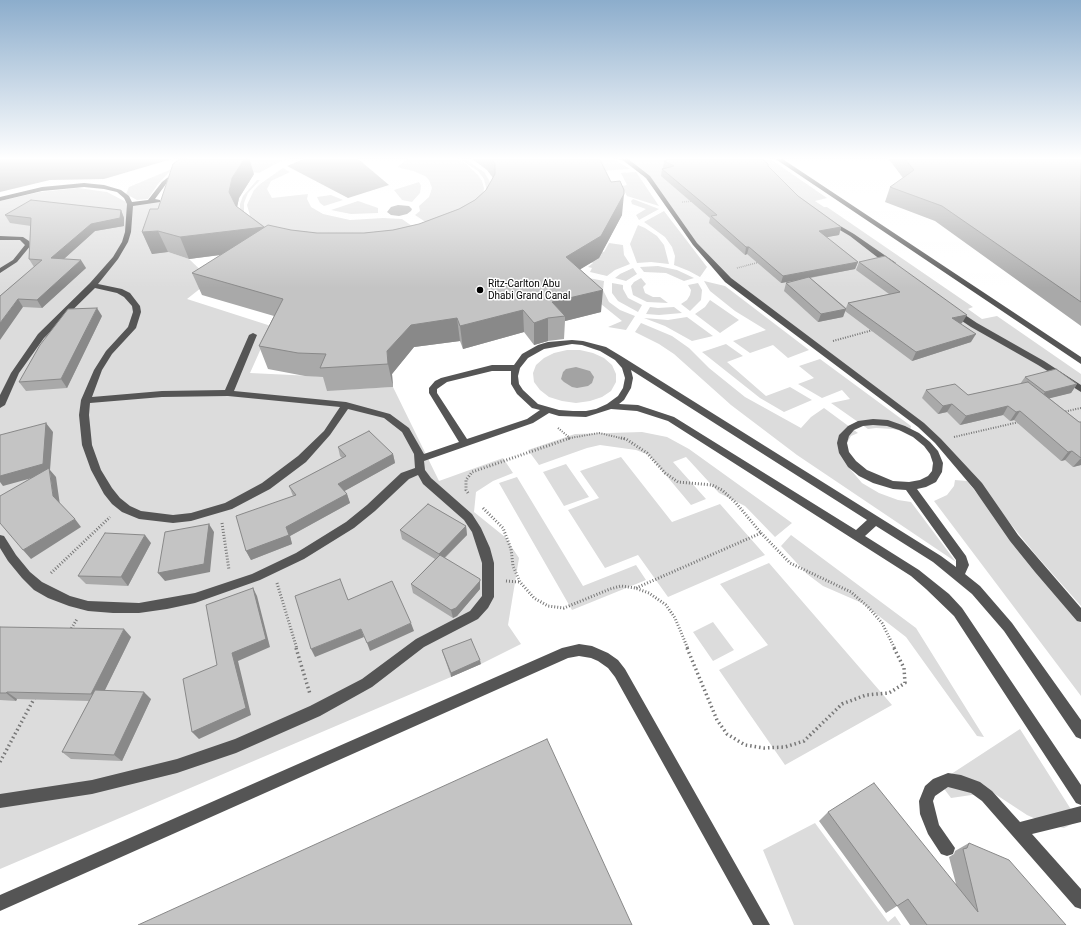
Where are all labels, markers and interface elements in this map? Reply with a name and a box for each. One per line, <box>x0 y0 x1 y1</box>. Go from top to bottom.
place label: Ritz-Carlton Abu Dhabi Grand Canal <box>488 278 570 302</box>
marker: Ritz-Carlton Abu Dhabi Grand Canal <box>475 285 485 295</box>

